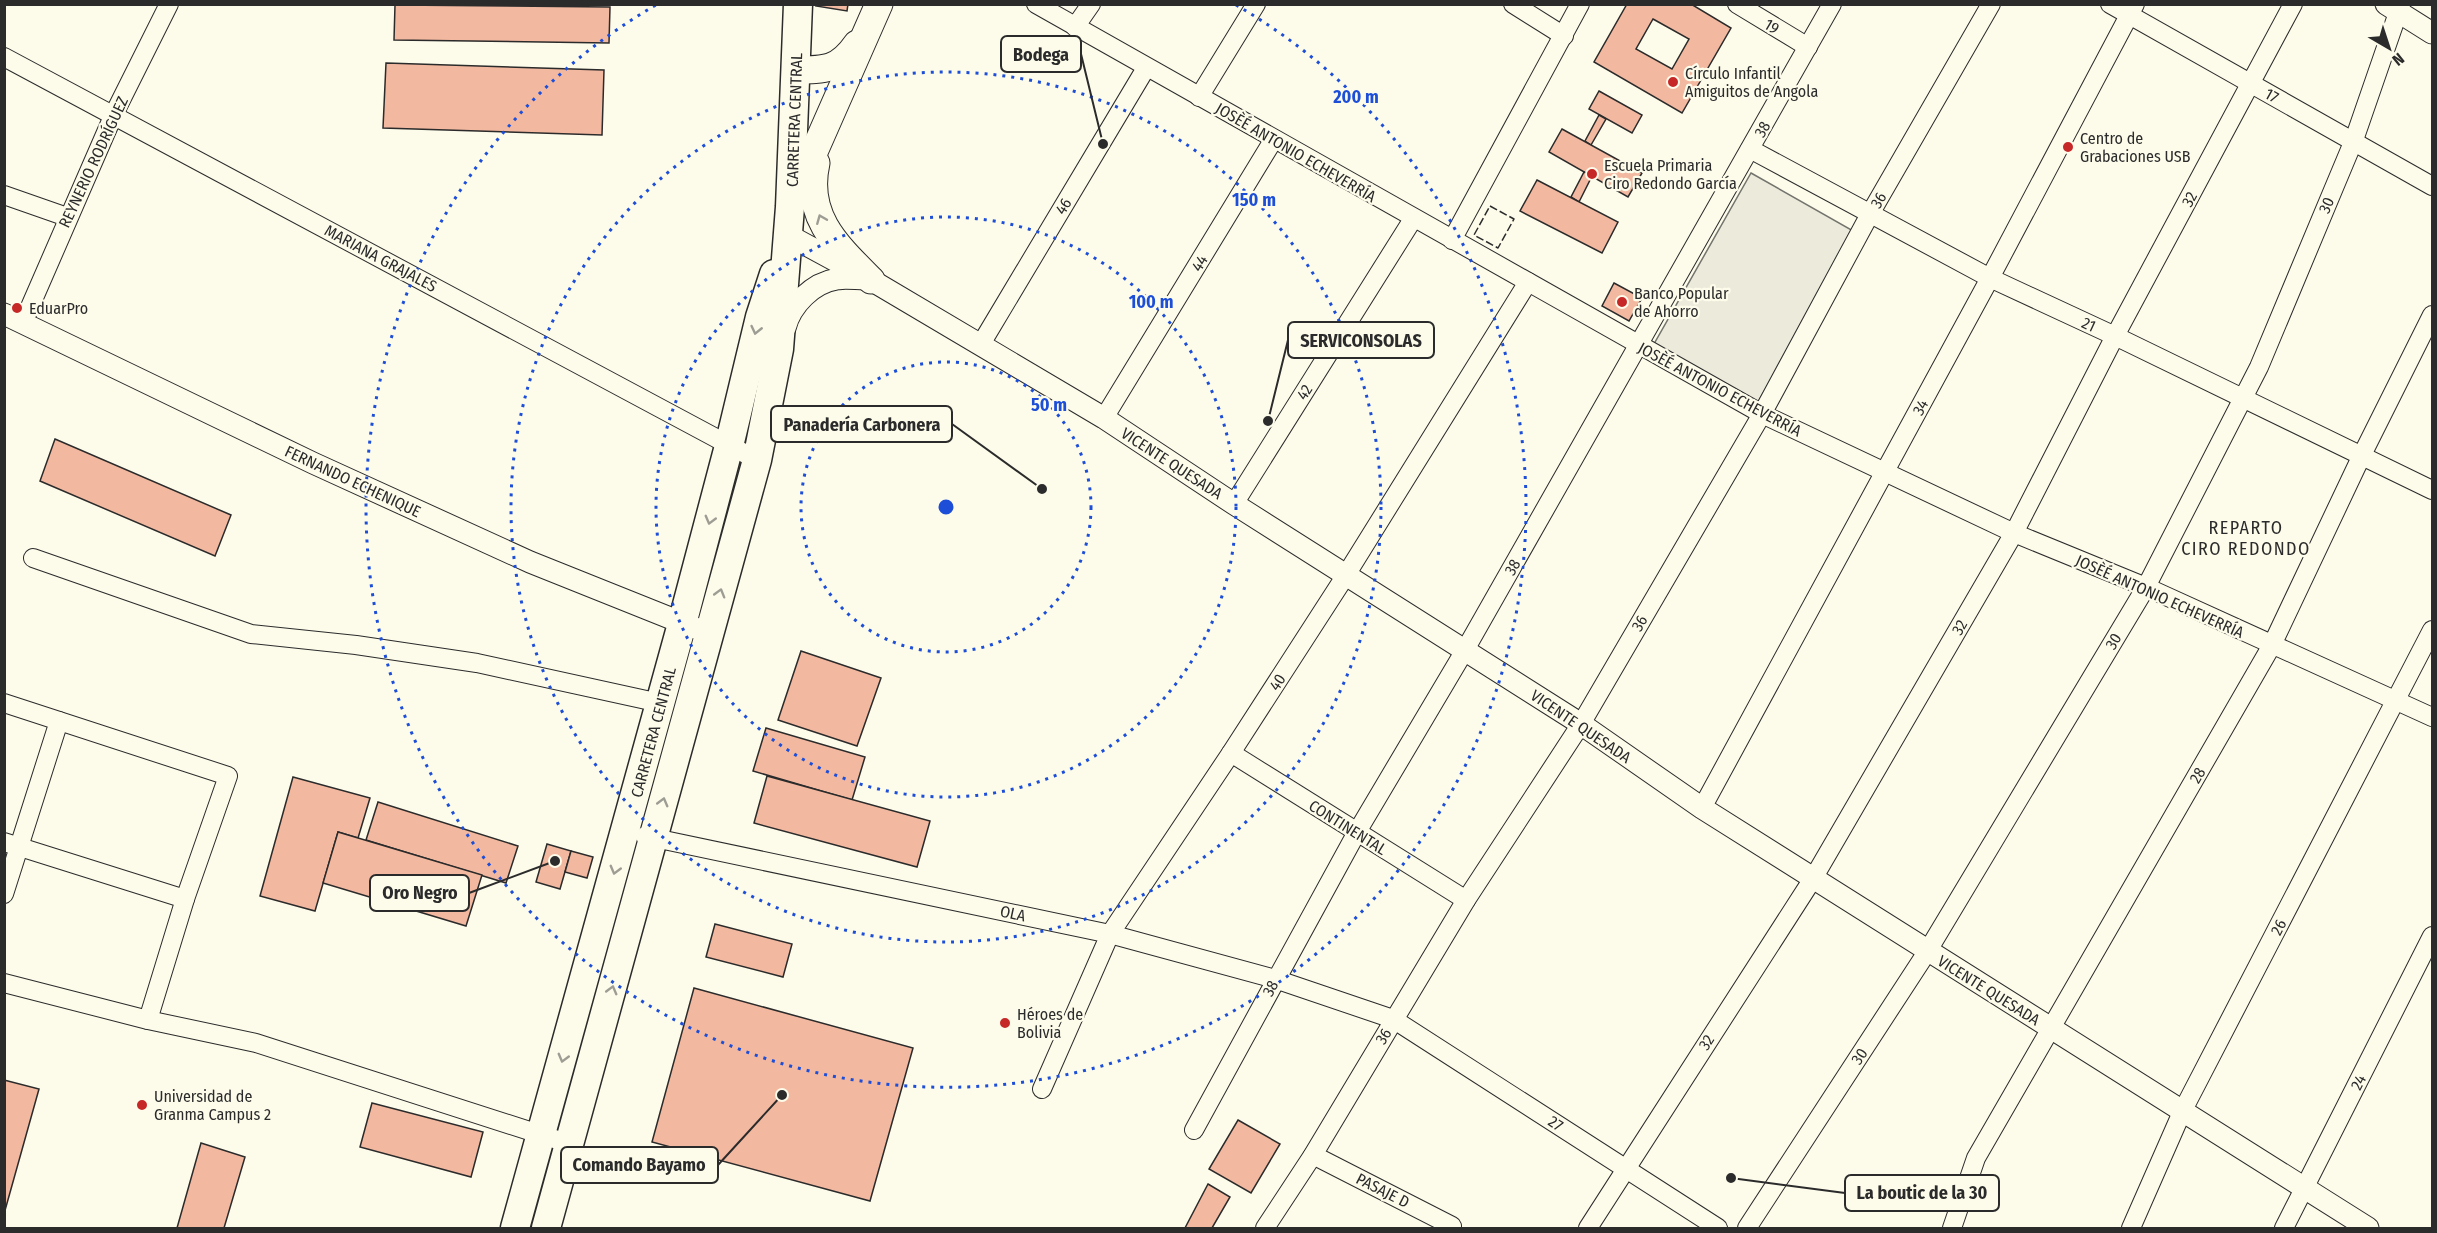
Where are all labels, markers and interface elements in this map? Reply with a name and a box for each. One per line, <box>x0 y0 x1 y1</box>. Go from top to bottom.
street label: 19 <box>1761 15 1783 38</box>
north arrow <box>2359 18 2419 78</box>
callout: Bodega <box>1001 36 1081 72</box>
text: Bodega <box>1013 44 1069 66</box>
text: N <box>2388 49 2408 70</box>
street label: CARRETERA CENTRAL <box>783 53 806 187</box>
place label: Círculo Infantil Amiguitos de Angola <box>1685 64 1818 101</box>
marker: Círculo Infantil Amiguitos de Angola <box>1666 75 1680 89</box>
street label: 17 <box>2262 84 2282 107</box>
text: 200 m <box>1332 86 1379 108</box>
street label: REYNERIO RODRÍGUEZ <box>55 94 132 231</box>
street label: JOSÈÉ ANTONIO ECHEVERRÍA <box>1212 99 1380 206</box>
street label: 38 <box>1750 118 1774 141</box>
place label: Centro de Grabaciones USB <box>2080 129 2191 166</box>
marker: Centro de Grabaciones USB <box>2061 140 2075 154</box>
place label: Escuela Primaria Ciro Redondo García <box>1604 156 1737 193</box>
marker: Escuela Primaria Ciro Redondo García <box>1585 167 1599 181</box>
text: 150 m <box>1232 189 1276 211</box>
street label: 36 <box>1866 189 1890 212</box>
street label: 32 <box>2178 189 2201 210</box>
street label: 30 <box>2315 194 2338 216</box>
street label: 46 <box>1051 195 1076 218</box>
one-way arrow <box>816 214 828 225</box>
street label: MARIANA GRAJALES <box>321 221 440 296</box>
street label: 44 <box>1187 252 1212 275</box>
place label: Banco Popular de Ahorro <box>1634 284 1729 321</box>
text: 100 m <box>1129 291 1173 313</box>
marker: Banco Popular de Ahorro <box>1615 295 1629 309</box>
place label: EduarPro <box>29 299 88 318</box>
marker: EduarPro <box>10 301 24 315</box>
street label: 21 <box>2079 313 2099 336</box>
callout: SERVICONSOLAS <box>1288 322 1434 358</box>
one-way arrow <box>751 325 764 335</box>
text: SERVICONSOLAS <box>1300 330 1422 352</box>
street label: JOSÈÉ ANTONIO ECHEVERRÍA <box>1635 338 1805 441</box>
street label: 42 <box>1293 381 1316 403</box>
text: 50 m <box>1031 394 1067 416</box>
street label: 34 <box>1909 396 1932 418</box>
callout: Panadería Carbonera <box>771 406 952 442</box>
text: Panadería Carbonera <box>784 414 940 436</box>
street label: VICENTE QUESADA <box>1117 424 1226 504</box>
street label: FERNANDO ECHENIQUE <box>282 442 424 521</box>
centre of rings <box>936 497 956 517</box>
one-way arrow <box>704 514 717 524</box>
district label: REPARTO CIRO REDONDO <box>2181 517 2311 560</box>
street label: JOSÈÉ ANTONIO ECHEVERRÍA <box>2073 551 2247 642</box>
street label: 38 <box>1500 556 1524 579</box>
one-way arrow <box>712 588 725 598</box>
street label: 36 <box>1627 612 1651 635</box>
street label: 32 <box>1948 616 1971 638</box>
street label: 30 <box>2101 630 2126 653</box>
street label: CARRETERA CENTRAL <box>627 665 680 799</box>
street label: 40 <box>1265 670 1290 694</box>
street label: VICENTE QUESADA <box>1527 686 1635 767</box>
street label: 28 <box>2185 764 2209 787</box>
street label: CONTINENTAL <box>1305 796 1390 859</box>
one-way arrow <box>656 797 668 808</box>
one-way arrow <box>610 864 622 875</box>
callout: Oro Negro <box>370 875 469 911</box>
text: Oro Negro <box>382 882 458 904</box>
street label: OLA <box>998 902 1028 926</box>
street label: 26 <box>2267 916 2290 938</box>
street label: VICENTE QUESADA <box>1934 951 2044 1030</box>
street label: 38 <box>1258 977 1282 999</box>
one-way arrow <box>605 985 617 996</box>
place label: Héroes de Bolivia <box>1017 1005 1083 1042</box>
marker: Héroes de Bolivia <box>998 1016 1012 1030</box>
street label: 36 <box>1371 1025 1396 1048</box>
street label: 32 <box>1695 1031 1718 1053</box>
street label: 30 <box>1847 1045 1872 1068</box>
one-way arrow <box>558 1052 570 1063</box>
street label: 24 <box>2347 1071 2370 1093</box>
place label: Universidad de Granma Campus 2 <box>154 1087 271 1124</box>
marker: Universidad de Granma Campus 2 <box>135 1098 149 1112</box>
street label: 27 <box>1545 1112 1567 1135</box>
callout: Comando Bayamo <box>561 1147 718 1183</box>
text: Comando Bayamo <box>572 1154 706 1176</box>
street label: PASAJE D <box>1353 1169 1412 1212</box>
callout: La boutic de la 30 <box>1845 1175 1999 1211</box>
text: La boutic de la 30 <box>1857 1182 1988 1204</box>

